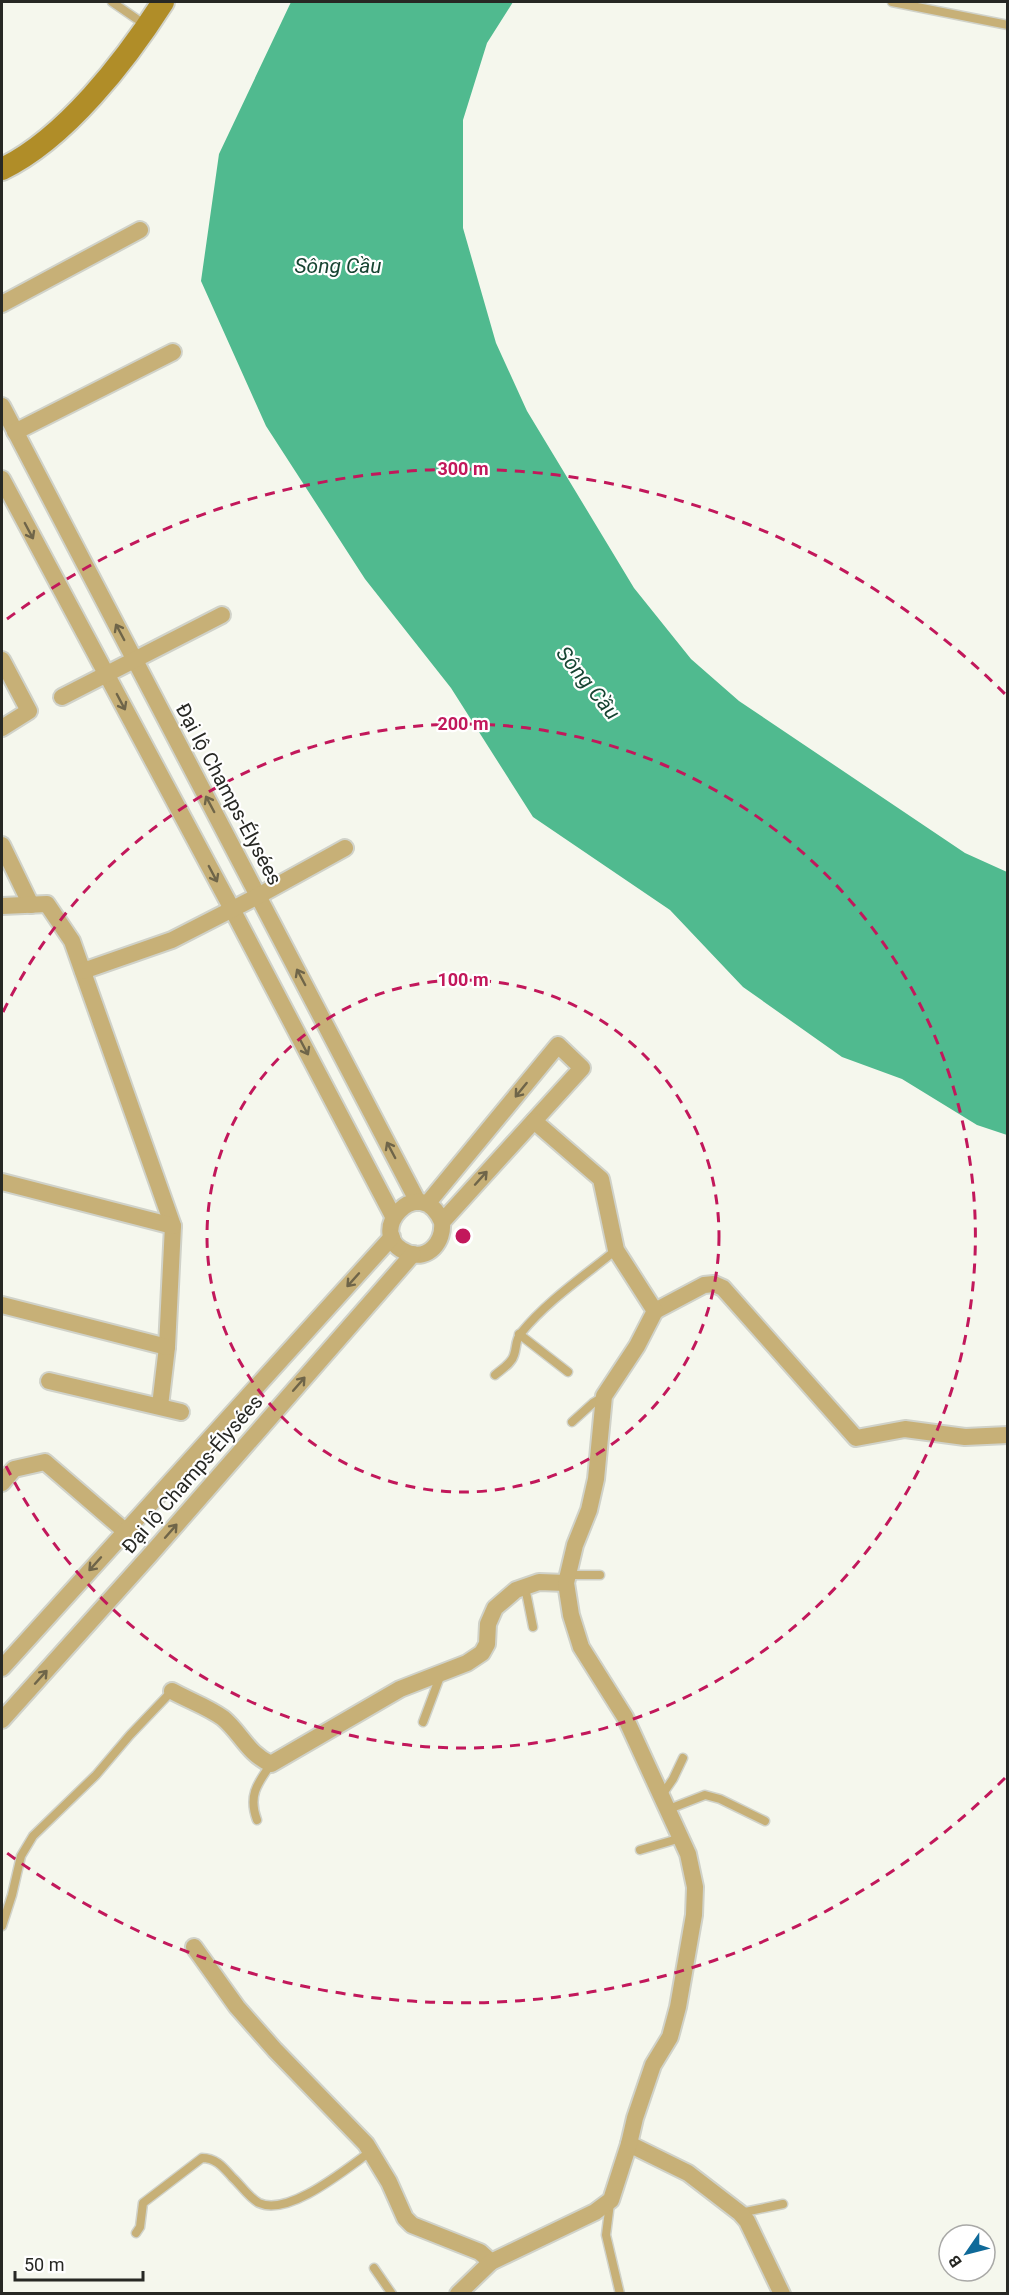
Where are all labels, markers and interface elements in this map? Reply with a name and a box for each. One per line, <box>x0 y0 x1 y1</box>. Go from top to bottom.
water label: Sông Cầu <box>294 254 382 278</box>
text: 300 m <box>437 458 489 479</box>
one-way arrow <box>24 521 35 539</box>
one-way arrow <box>114 623 125 641</box>
water label: Sông Cầu <box>551 642 625 724</box>
one-way arrow <box>116 693 127 711</box>
street label: Đại lộ Champs-Élysées <box>171 699 287 889</box>
text: 200 m <box>437 713 489 734</box>
one-way arrow <box>204 796 216 814</box>
one-way arrow <box>208 865 220 883</box>
one-way arrow <box>295 969 307 986</box>
text: 100 m <box>437 969 489 990</box>
one-way arrow <box>299 1037 311 1055</box>
one-way arrow <box>514 1082 527 1098</box>
one-way arrow <box>385 1142 397 1159</box>
one-way arrow <box>474 1171 489 1186</box>
centre of rings <box>453 1226 473 1246</box>
one-way arrow <box>346 1272 360 1287</box>
one-way arrow <box>292 1377 306 1392</box>
street label: Đại lộ Champs-Élysées <box>117 1390 267 1558</box>
one-way arrow <box>164 1524 178 1539</box>
one-way arrow <box>88 1556 102 1571</box>
one-way arrow <box>34 1669 48 1684</box>
north arrow <box>937 2223 997 2283</box>
scale bar <box>15 2244 142 2282</box>
text: B <box>944 2252 966 2271</box>
text: 50 m <box>24 2254 64 2275</box>

